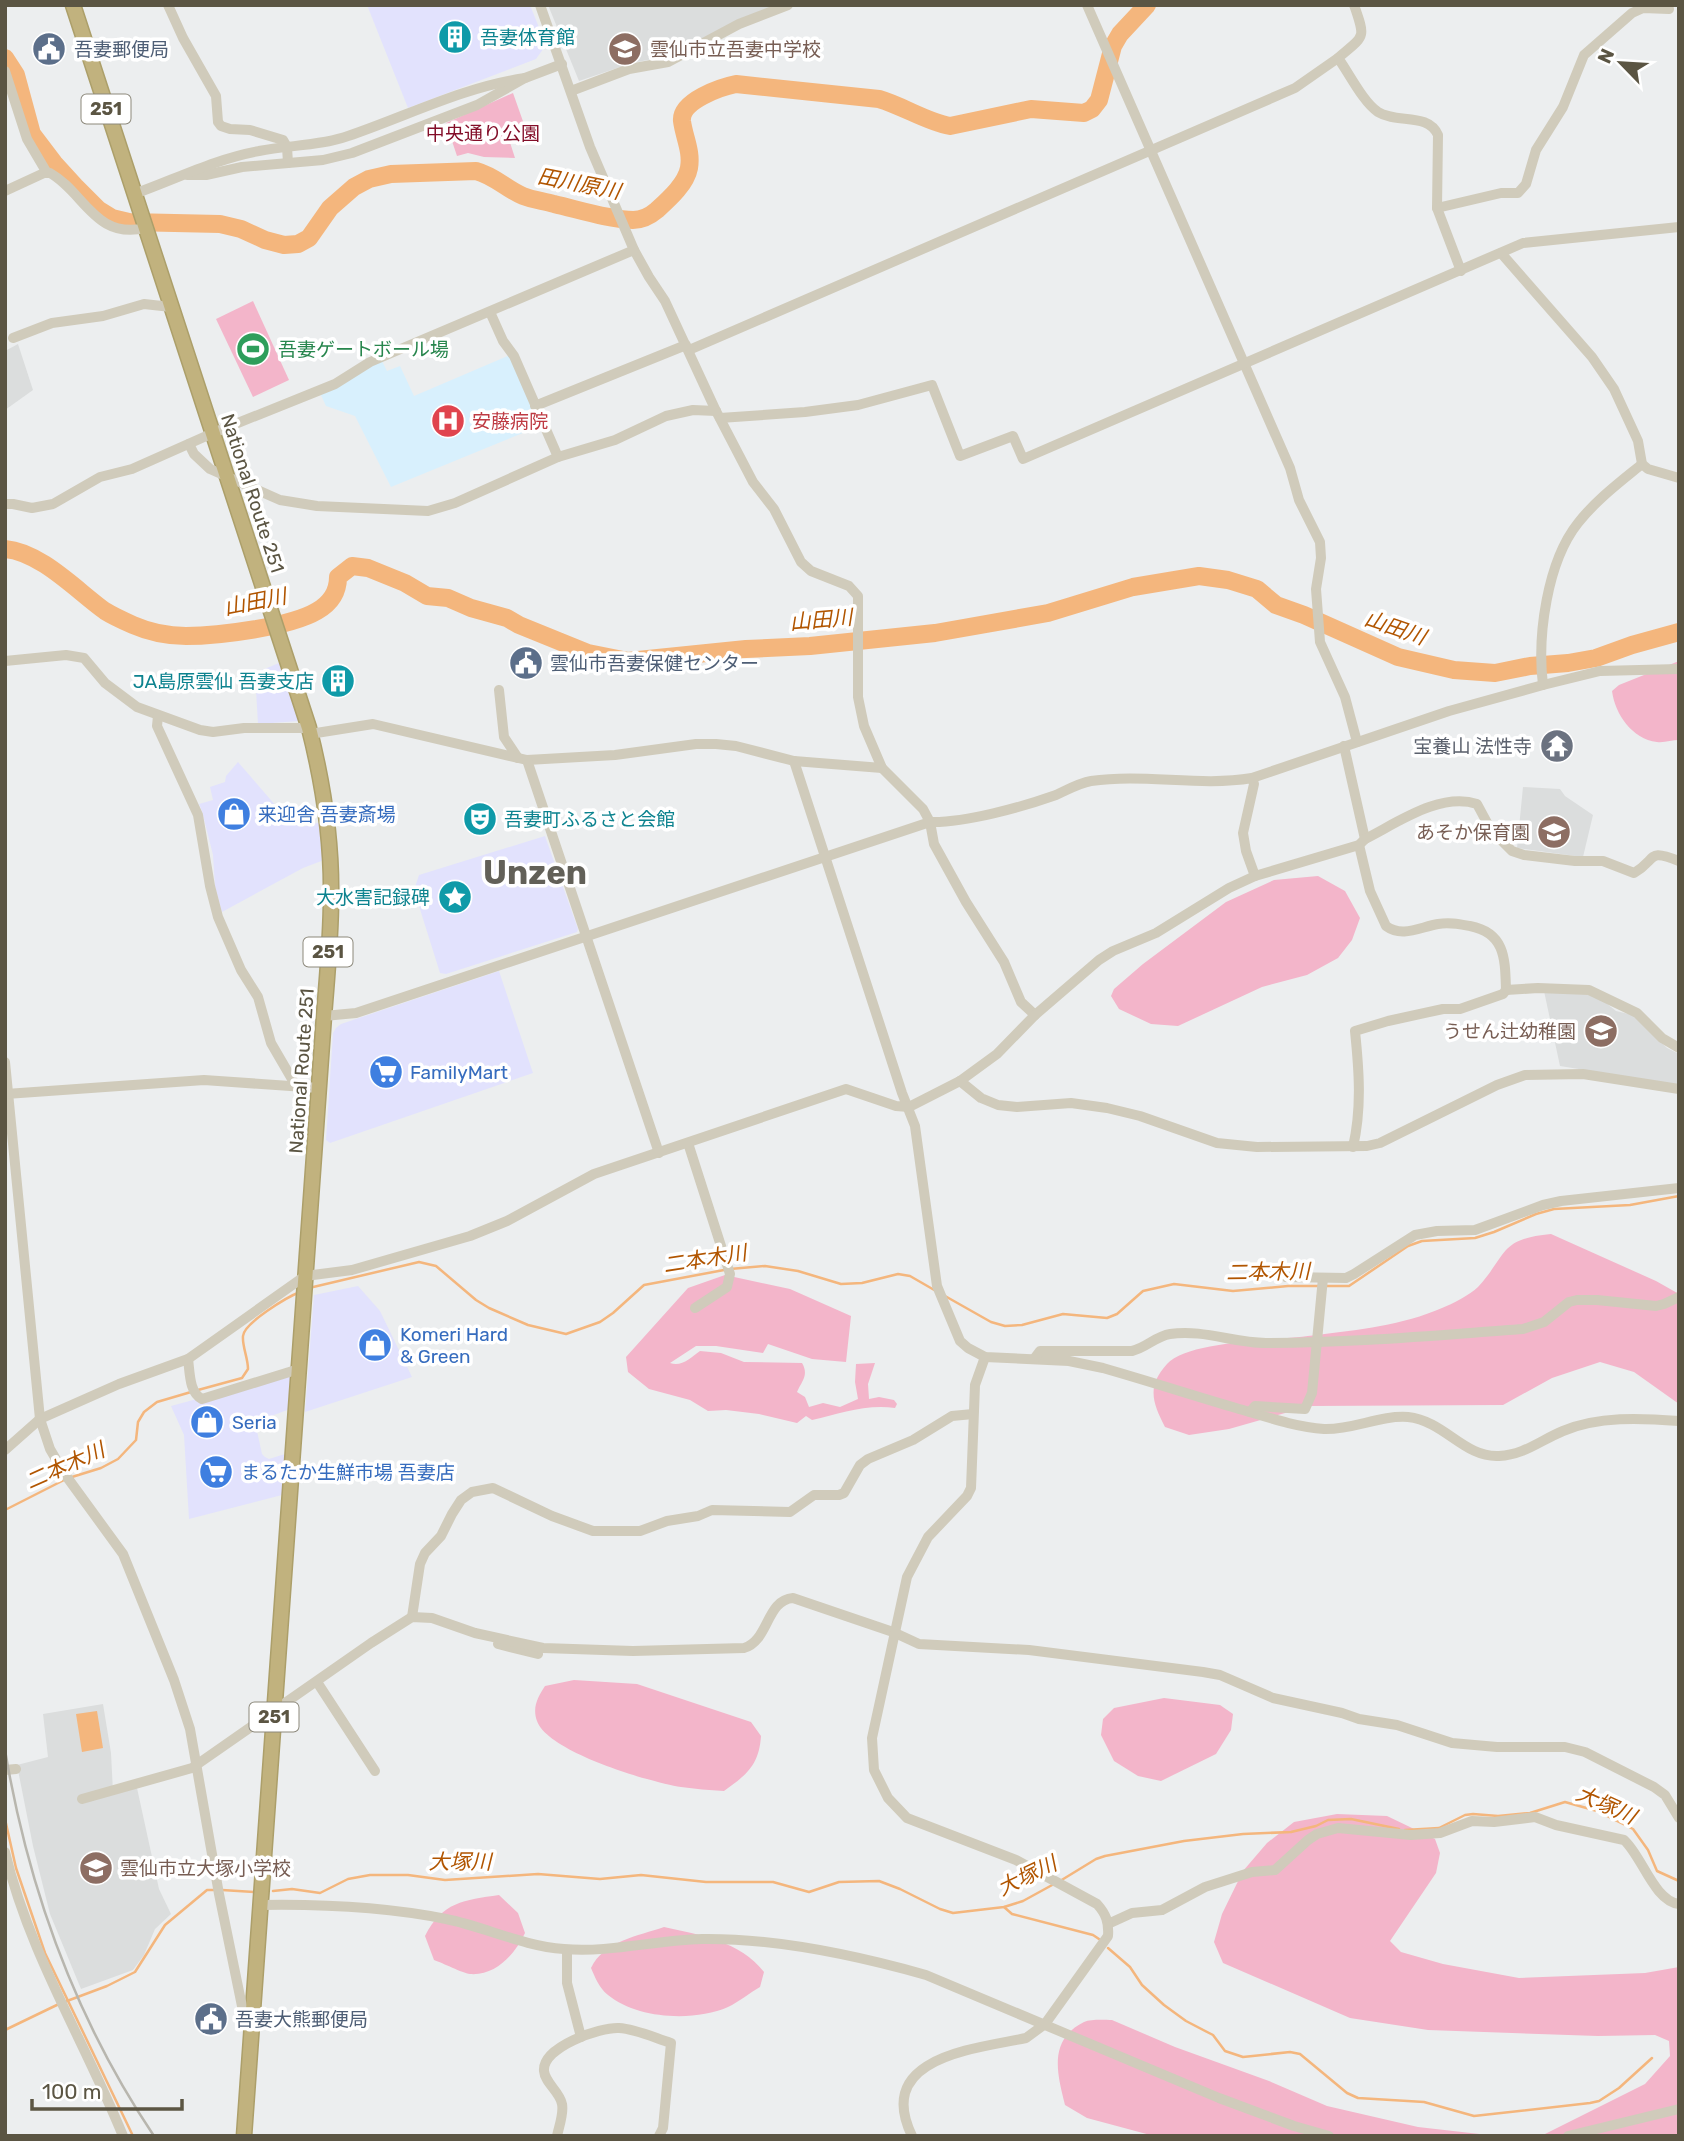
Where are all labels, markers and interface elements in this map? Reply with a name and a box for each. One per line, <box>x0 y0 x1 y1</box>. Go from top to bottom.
building icon: 吾妻体育館 <box>436 18 474 56</box>
place label: 吾妻体育館 <box>480 26 575 49</box>
north arrow <box>1586 28 1656 98</box>
public building icon: 吾妻郵便局 <box>30 30 68 68</box>
school or university icon: 雲仙市立吾妻中学校 <box>606 30 644 68</box>
place label: 吾妻郵便局 <box>74 38 169 61</box>
place label: 雲仙市立吾妻中学校 <box>650 38 821 61</box>
text: N <box>1593 45 1619 67</box>
road number: 251 <box>82 94 130 124</box>
park label: 中央通り公園 <box>426 122 540 145</box>
water label: 田川原川 <box>535 163 625 204</box>
sports icon: 吾妻ゲートボール場 <box>234 330 272 368</box>
place label: 吾妻ゲートボール場 <box>278 338 449 361</box>
hospital icon: 安藤病院 <box>429 402 467 440</box>
place label: 安藤病院 <box>472 410 548 433</box>
street label: National Route 251 <box>216 411 289 575</box>
water label: 山田川 <box>222 583 290 620</box>
water label: 山田川 <box>788 604 855 635</box>
water label: 山田川 <box>1361 605 1431 650</box>
public building icon: 雲仙市吾妻保健センター <box>507 644 545 682</box>
place label: 雲仙市吾妻保健センター <box>550 652 759 675</box>
building icon: JA島原雲仙 吾妻支店 <box>319 662 357 700</box>
place label: JA島原雲仙 吾妻支店 <box>133 670 314 693</box>
temple icon: 宝養山 法性寺 <box>1538 727 1576 765</box>
place label: 宝養山 法性寺 <box>1413 735 1532 758</box>
shop icon: 来迎舎 吾妻斎場 <box>215 795 253 833</box>
theatre icon: 吾妻町ふるさと会館 <box>461 800 499 838</box>
place label: 来迎舎 吾妻斎場 <box>258 803 396 826</box>
place label: 吾妻町ふるさと会館 <box>504 808 675 831</box>
school or university icon: あそか保育園 <box>1535 813 1573 851</box>
place label: あそか保育園 <box>1416 821 1530 844</box>
district label: Unzen <box>483 853 587 892</box>
place icon: 大水害記録碑 <box>436 878 474 916</box>
place label: 大水害記録碑 <box>316 886 430 909</box>
road number: 251 <box>304 937 352 967</box>
street label: National Route 251 <box>284 988 319 1154</box>
school or university icon: うせん辻幼稚園 <box>1582 1012 1620 1050</box>
place label: うせん辻幼稚園 <box>1443 1020 1576 1043</box>
supermarket icon: FamilyMart <box>367 1053 405 1091</box>
place label: FamilyMart <box>410 1061 508 1084</box>
water label: 二本木川 <box>661 1239 750 1277</box>
water label: 二本木川 <box>1226 1258 1312 1285</box>
place label: Komeri Hard & Green <box>400 1323 508 1368</box>
shop icon: Komeri Hard & Green <box>356 1326 394 1364</box>
shop icon: Seria <box>188 1403 226 1441</box>
place label: Seria <box>232 1411 277 1434</box>
water label: 二本木川 <box>21 1436 110 1494</box>
supermarket icon: まるたか生鮮市場 吾妻店 <box>197 1453 235 1491</box>
place label: まるたか生鮮市場 吾妻店 <box>241 1461 455 1484</box>
road number: 251 <box>250 1702 298 1732</box>
water label: 大塚川 <box>1572 1780 1642 1830</box>
school or university icon: 雲仙市立大塚小学校 <box>77 1849 115 1887</box>
water label: 大塚川 <box>429 1849 493 1874</box>
water label: 大塚川 <box>993 1850 1062 1901</box>
place label: 雲仙市立大塚小学校 <box>120 1857 291 1880</box>
public building icon: 吾妻大熊郵便局 <box>192 2000 230 2038</box>
place label: 吾妻大熊郵便局 <box>235 2008 368 2031</box>
scale bar <box>32 2068 182 2112</box>
text: 100 m <box>42 2079 101 2104</box>

